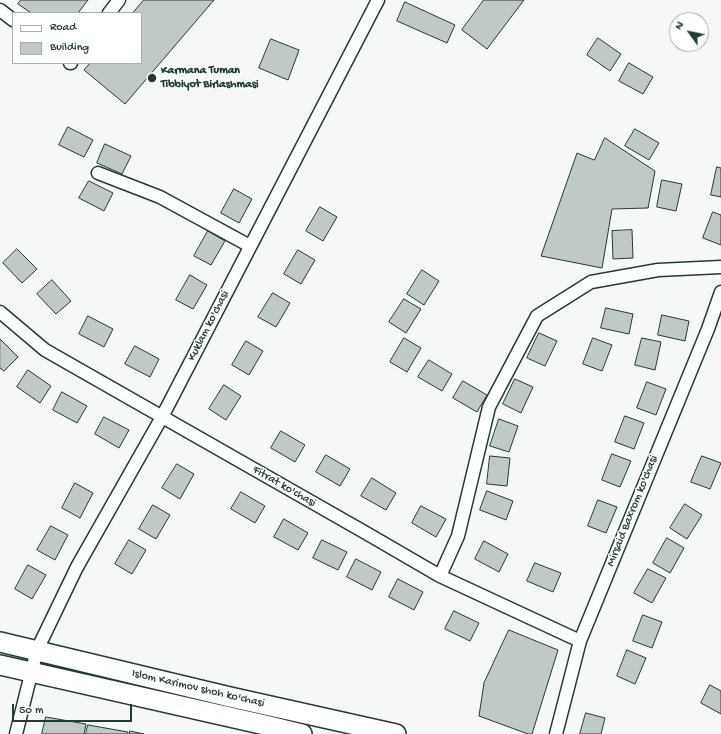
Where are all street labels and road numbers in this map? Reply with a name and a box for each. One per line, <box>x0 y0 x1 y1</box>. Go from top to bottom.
street label: Kuklam ko'chasi <box>185 288 233 364</box>
street label: Mirsaid Baxrom ko'chasi <box>604 453 662 569</box>
street label: Fitrat ko'chasi <box>250 463 318 511</box>
street label: Islom Karimov shoh ko'chasi <box>130 667 266 711</box>

